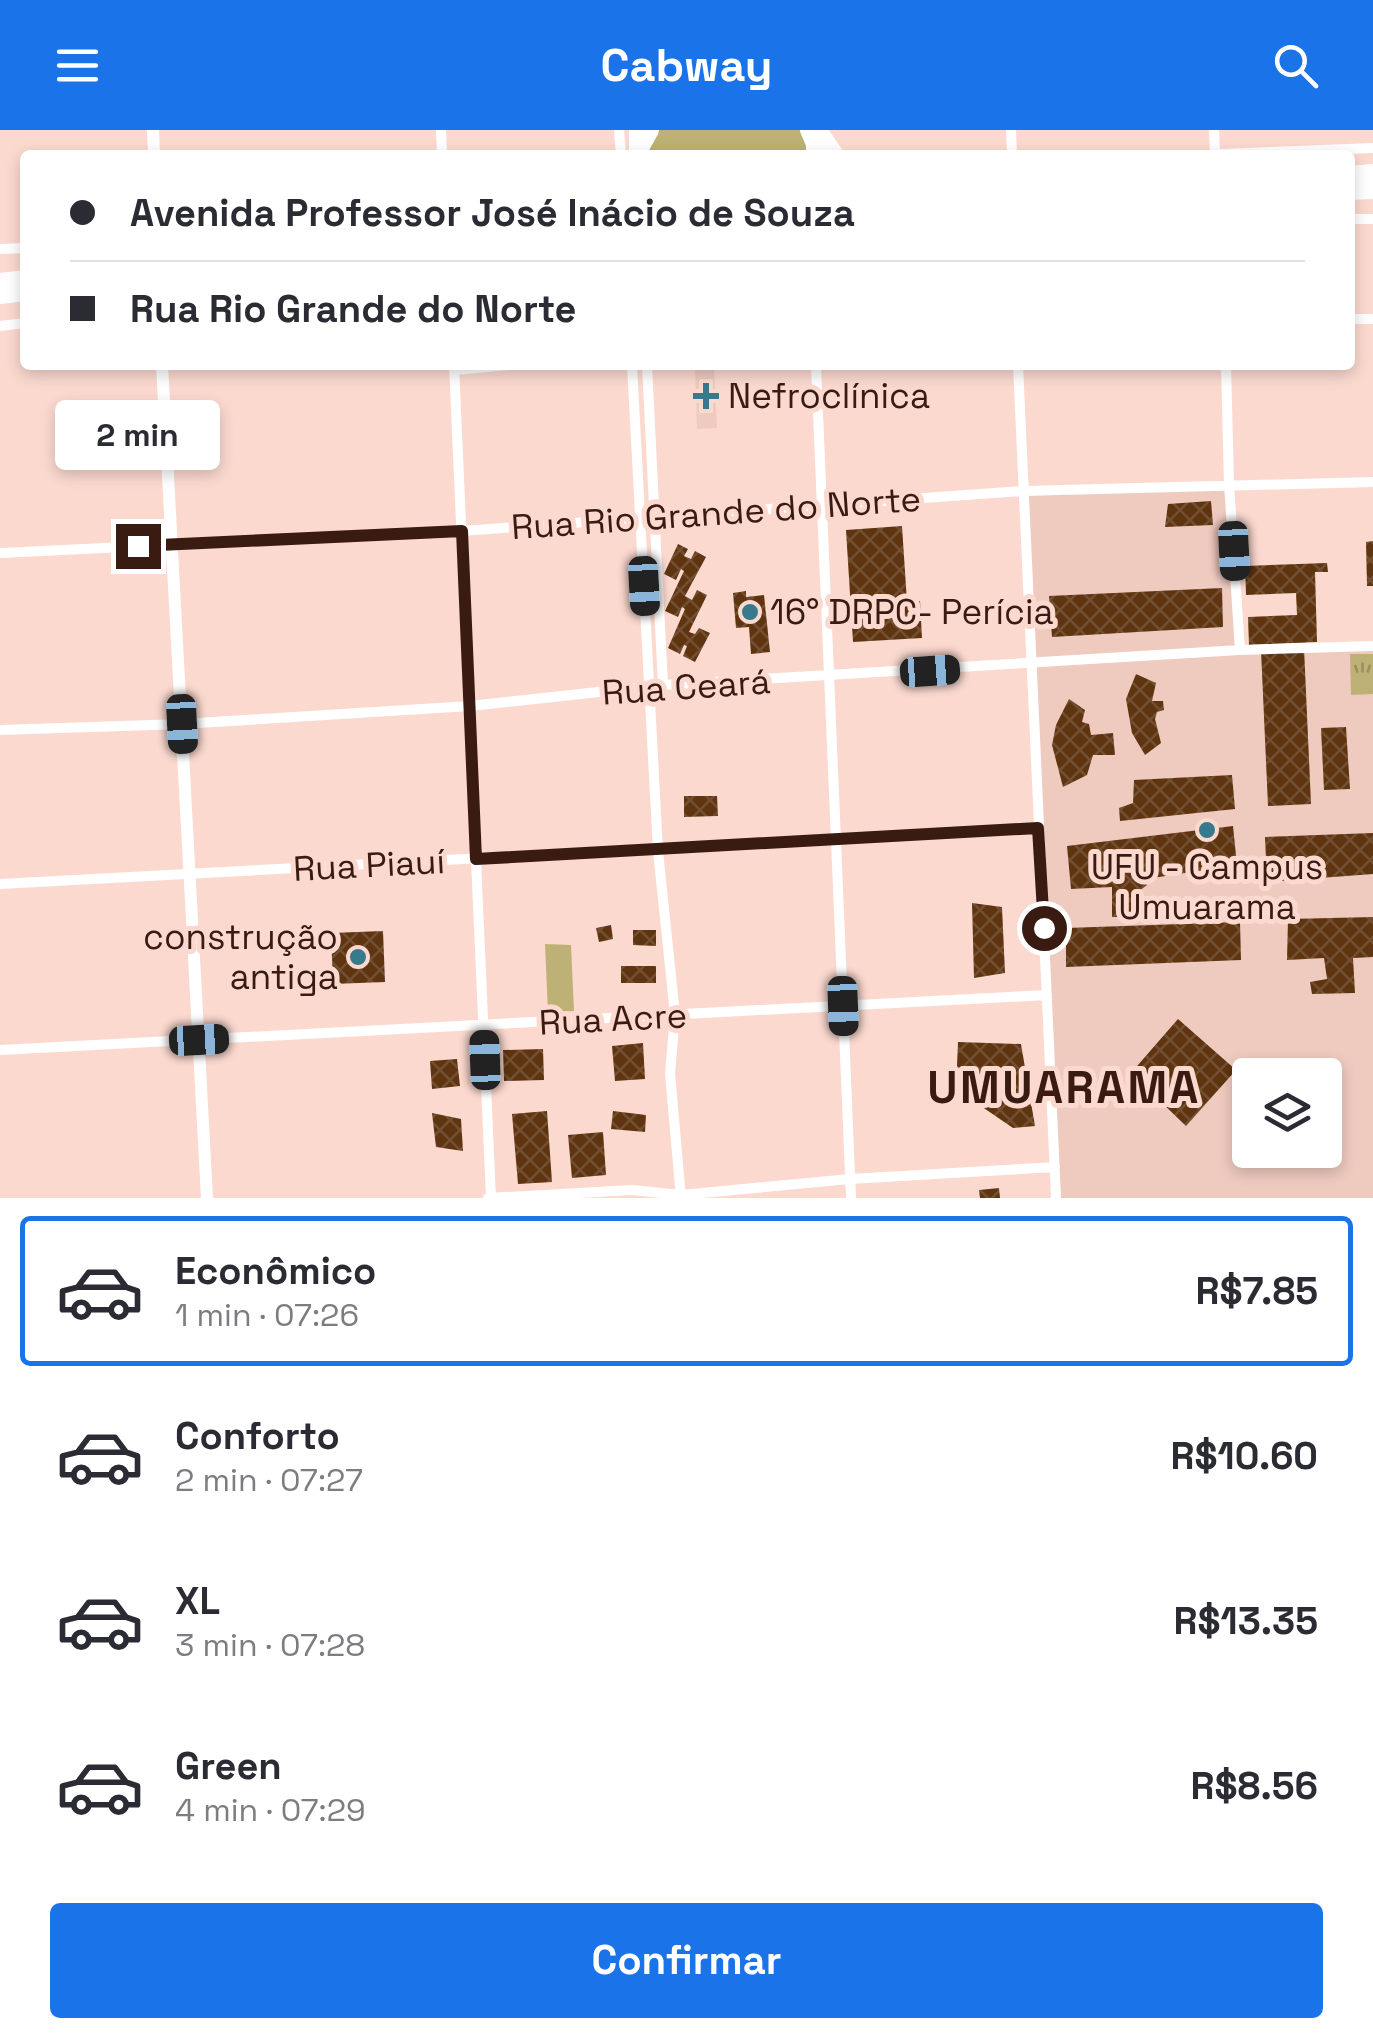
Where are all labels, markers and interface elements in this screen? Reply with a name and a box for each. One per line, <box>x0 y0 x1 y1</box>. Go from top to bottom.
text: Cabway <box>601 37 773 94</box>
icon: menu <box>50 38 105 93</box>
icon: search <box>1268 38 1323 93</box>
text: Avenida Professor José Inácio de Souza <box>130 189 855 237</box>
text: Rua Rio Grande do Norte <box>130 285 577 333</box>
place label: Nefroclínica <box>728 374 930 418</box>
marker: Nefroclínica <box>693 383 719 409</box>
callout: 2 min <box>56 401 220 471</box>
text: 2 min <box>96 415 179 455</box>
street label: Rua Rio Grande do Norte <box>510 477 922 549</box>
car <box>1217 520 1251 582</box>
route end <box>116 524 161 569</box>
car <box>627 555 661 617</box>
place label: 16° DRPC- Perícia <box>770 590 1054 634</box>
marker: 16° DRPC- Perícia <box>739 601 761 623</box>
car <box>899 654 961 688</box>
street label: Rua Ceará <box>600 659 772 715</box>
car <box>165 693 199 755</box>
marker: UFU - Campus Umuarama <box>1196 819 1218 841</box>
street label: Rua Piauí <box>292 839 446 891</box>
place label: UFU - Campus Umuarama <box>1091 845 1323 929</box>
route start <box>1022 906 1067 951</box>
place label: construção antiga <box>143 915 338 999</box>
marker: construção antiga <box>347 946 369 968</box>
car <box>827 975 859 1037</box>
street label: Rua Acre <box>538 993 688 1045</box>
car <box>168 1023 230 1057</box>
car <box>469 1029 501 1091</box>
map controls <box>1232 1058 1342 1168</box>
button: layers <box>1232 1058 1342 1168</box>
district label: UMUARAMA <box>927 1059 1201 1116</box>
icon: car <box>55 1246 145 1336</box>
text: Econômico <box>175 1247 376 1295</box>
text: R$7.85 <box>1196 1267 1318 1315</box>
text: 1 min · 07:26 <box>175 1295 359 1335</box>
icon: car <box>55 1411 145 1501</box>
text: Conforto <box>175 1412 340 1460</box>
text: R$10.60 <box>1171 1432 1318 1480</box>
text: 2 min · 07:27 <box>175 1460 363 1500</box>
icon: car <box>55 1576 145 1666</box>
text: XL <box>175 1577 220 1625</box>
text: R$13.35 <box>1173 1597 1318 1645</box>
text: 3 min · 07:28 <box>175 1625 365 1665</box>
icon: car <box>55 1741 145 1831</box>
text: Green <box>175 1742 282 1790</box>
text: R$8.56 <box>1191 1762 1318 1810</box>
text: 4 min · 07:29 <box>175 1790 366 1830</box>
button: Confirmar <box>50 1903 1323 2018</box>

